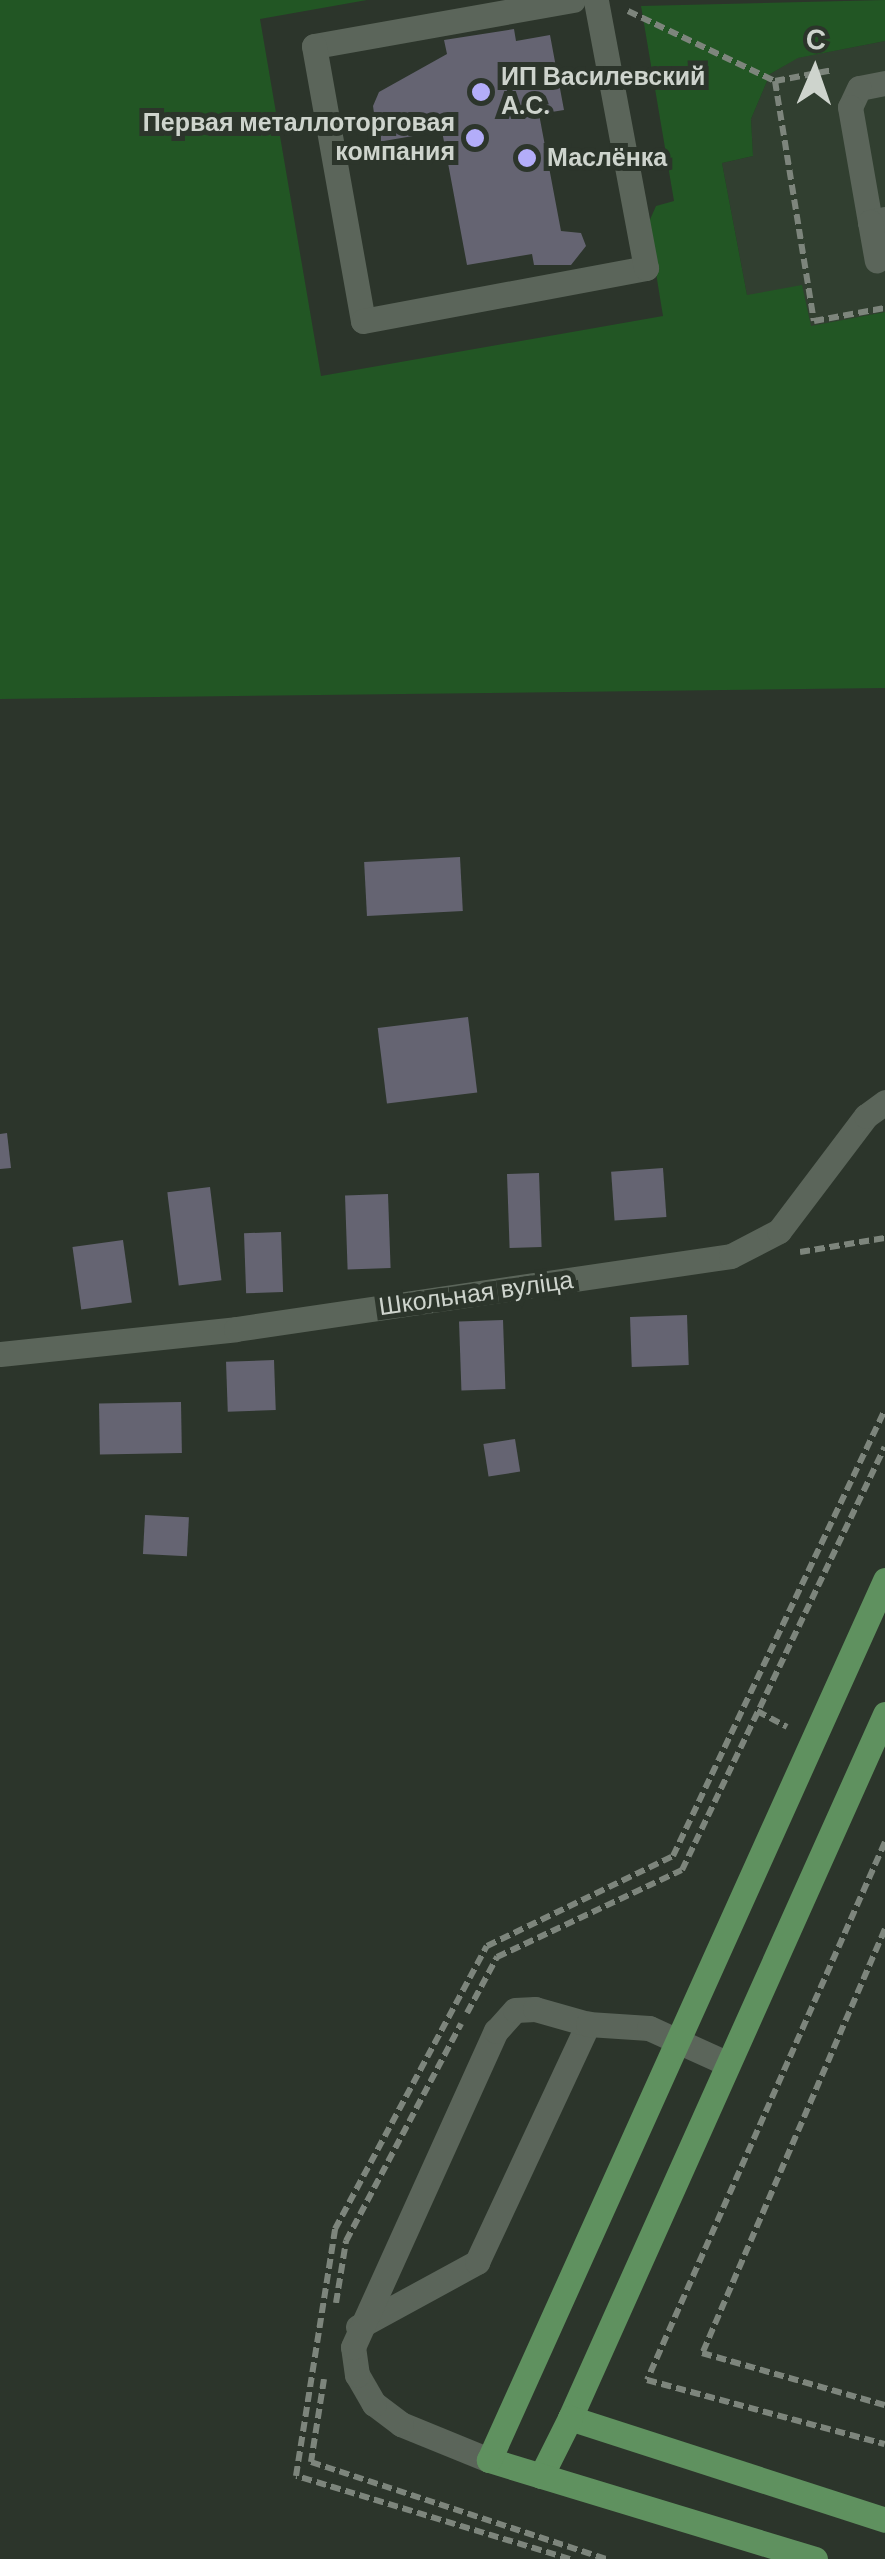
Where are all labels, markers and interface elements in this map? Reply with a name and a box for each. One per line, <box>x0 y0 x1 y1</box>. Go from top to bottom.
north arrow <box>765 20 865 120</box>
text: С <box>805 21 827 58</box>
place label: ИП Василевский А.С. <box>501 63 705 122</box>
marker: ИП Василевский А.С. <box>470 81 492 103</box>
place label: Первая металлоторговая компания <box>143 109 455 168</box>
marker: Первая металлоторговая компания <box>464 127 486 149</box>
place label: Маслёнка <box>547 143 667 173</box>
marker: Маслёнка <box>516 147 538 169</box>
street label: Школьная вуліца <box>377 1266 575 1322</box>

